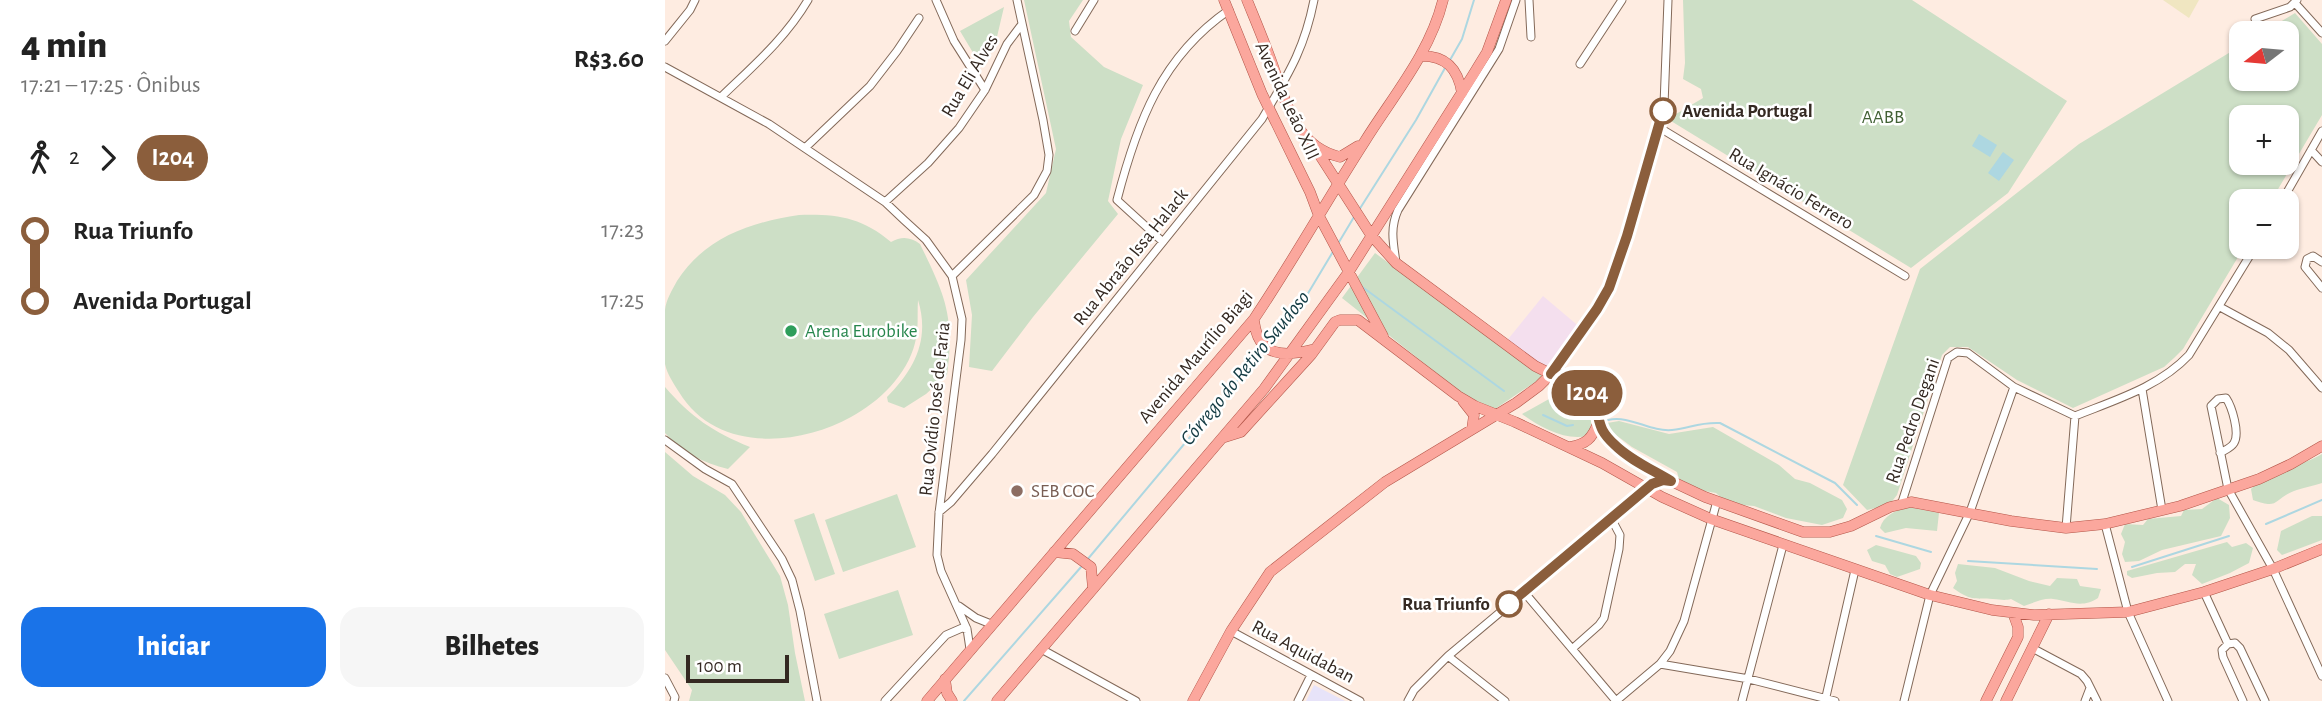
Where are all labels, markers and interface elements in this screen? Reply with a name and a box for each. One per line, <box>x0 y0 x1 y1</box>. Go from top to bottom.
north arrow <box>2229 21 2299 91</box>
map controls <box>2229 21 2299 259</box>
text: 4 min <box>21 27 107 65</box>
street label: Rua Eli Alves <box>938 31 1002 121</box>
street label: Avenida Leão XIII <box>1251 39 1323 163</box>
text: R$3.60 <box>574 46 644 72</box>
text: 17:21 – 17:25 · Ônibus <box>21 74 201 97</box>
marker: Avenida Portugal <box>1650 98 1676 124</box>
place label: Avenida Portugal <box>1682 102 1813 121</box>
button: + <box>2229 105 2299 175</box>
park label: AABB <box>1862 108 1904 127</box>
icon: walk <box>21 139 59 177</box>
icon: forward <box>89 139 127 177</box>
street label: Rua Ignácio Ferrero <box>1726 144 1856 234</box>
text: 2 <box>69 146 79 169</box>
text: I204 <box>151 146 194 170</box>
street label: Rua Abraão Issa Halack <box>1070 185 1192 329</box>
button: − <box>2229 189 2299 259</box>
text: Rua Triunfo <box>73 218 193 244</box>
text: 17:23 <box>601 219 644 242</box>
street label: Avenida Maurílio Biagi <box>1135 287 1257 427</box>
water label: Córrego do Retiro Saudoso <box>1176 287 1314 449</box>
text: Avenida Portugal <box>73 288 252 314</box>
text: 17:25 <box>601 289 644 312</box>
street label: Rua Ovídio José de Faria <box>916 321 954 497</box>
place label: Arena Eurobike <box>805 322 918 341</box>
marker: Arena Eurobike <box>783 323 799 339</box>
street label: Rua Pedro Degani <box>1883 356 1943 486</box>
line badge: I204 <box>1538 370 1636 416</box>
text: I204 <box>1566 381 1608 405</box>
place label: SEB COC <box>1031 482 1094 501</box>
marker: SEB COC <box>1009 483 1025 499</box>
marker: Rua Triunfo <box>1496 591 1522 617</box>
place label: Rua Triunfo <box>1402 595 1490 614</box>
button: Iniciar <box>21 607 326 687</box>
button: Bilhetes <box>340 607 644 687</box>
street label: Rua Aquidaban <box>1249 617 1357 687</box>
scale bar <box>686 652 789 684</box>
text: 100 m <box>697 657 742 676</box>

